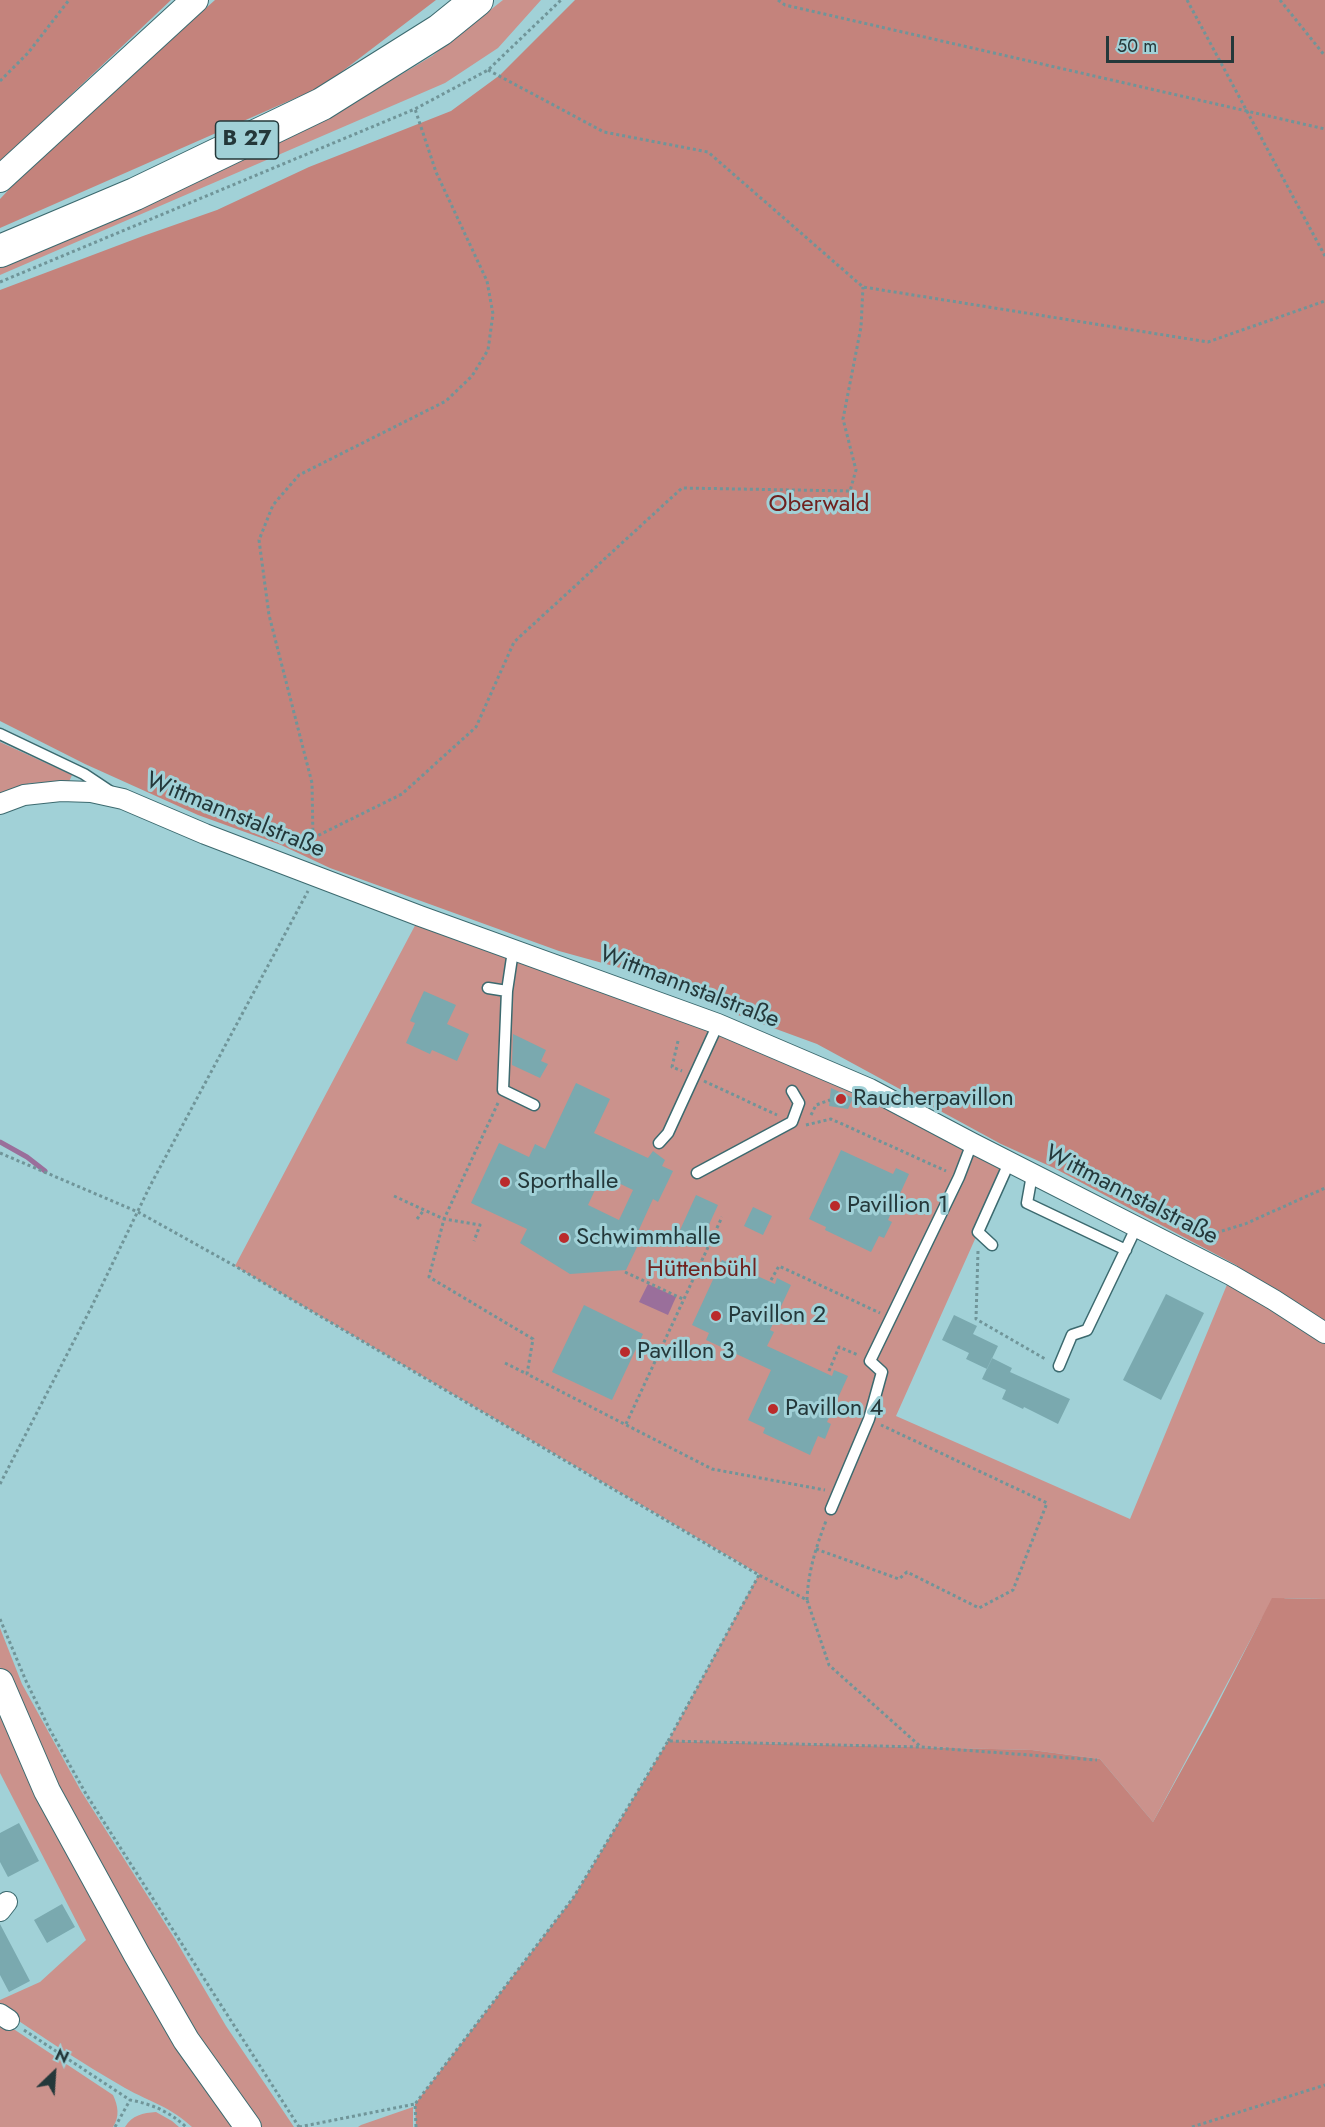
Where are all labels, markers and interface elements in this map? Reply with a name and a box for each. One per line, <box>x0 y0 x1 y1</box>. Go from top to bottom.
scale bar <box>1109 24 1236 62</box>
text: 50 m <box>1117 33 1157 59</box>
road number: B 27 <box>216 121 278 159</box>
park label: Oberwald <box>768 491 870 519</box>
street label: Wittmannstalstraße <box>141 767 329 865</box>
street label: Wittmannstalstraße <box>595 940 783 1036</box>
place label: Raucherpavillon <box>853 1085 1014 1113</box>
marker: Raucherpavillon <box>834 1092 848 1106</box>
street label: Wittmannstalstraße <box>1040 1140 1222 1252</box>
place label: Sporthalle <box>517 1168 618 1196</box>
marker: Sporthalle <box>498 1175 512 1189</box>
place label: Pavillion 1 <box>847 1192 949 1220</box>
marker: Pavillion 1 <box>828 1199 842 1213</box>
place label: Schwimmhalle <box>576 1224 721 1252</box>
marker: Schwimmhalle <box>557 1231 571 1245</box>
park label: Hüttenbühl <box>647 1256 757 1284</box>
place label: Pavillon 2 <box>728 1302 826 1330</box>
marker: Pavillon 2 <box>709 1309 723 1323</box>
place label: Pavillon 3 <box>637 1338 735 1366</box>
marker: Pavillon 3 <box>618 1345 632 1359</box>
place label: Pavillon 4 <box>785 1395 884 1423</box>
marker: Pavillon 4 <box>766 1402 780 1416</box>
north arrow <box>24 2043 84 2103</box>
text: N <box>51 2043 72 2069</box>

